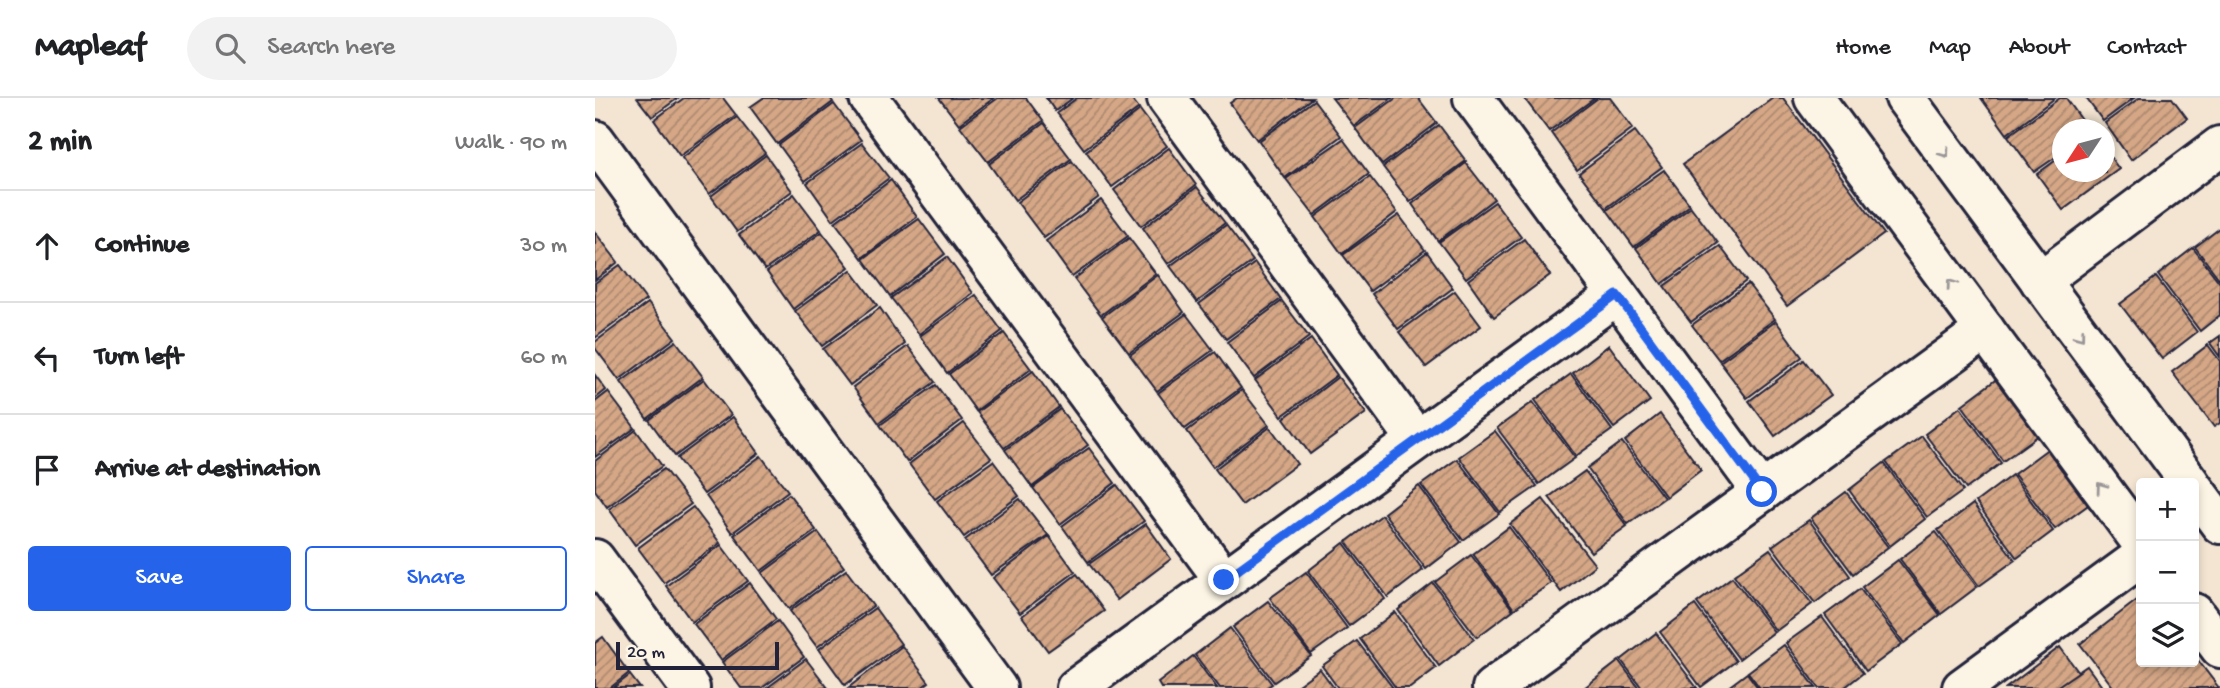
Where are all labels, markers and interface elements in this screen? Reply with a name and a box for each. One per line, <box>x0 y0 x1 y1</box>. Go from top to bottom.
search box <box>187 17 677 80</box>
text: Mapleaf <box>35 29 145 67</box>
icon: search <box>211 29 249 67</box>
text: Search here <box>267 33 395 64</box>
text: Home <box>1835 34 1891 63</box>
text: Map <box>1929 34 1971 63</box>
text: About <box>2009 34 2069 63</box>
text: Contact <box>2107 34 2185 63</box>
north arrow <box>2052 119 2115 182</box>
text: 2 min <box>28 126 92 161</box>
text: Walk · 90 m <box>455 130 567 157</box>
one-way arrow <box>1937 145 1949 158</box>
icon: ahead <box>28 227 66 265</box>
text: Continue <box>95 231 189 262</box>
text: 30 m <box>520 233 567 260</box>
one-way arrow <box>1947 279 1960 292</box>
one-way arrow <box>2072 328 2085 341</box>
icon: left <box>28 339 66 377</box>
text: Turn left <box>95 343 183 374</box>
text: 60 m <box>521 345 567 372</box>
icon: arrive <box>28 451 66 489</box>
text: Arrive at destination <box>95 455 320 486</box>
route start <box>1746 476 1777 507</box>
map controls <box>2136 478 2199 667</box>
button: + <box>2136 478 2199 541</box>
one-way arrow <box>2097 482 2109 495</box>
button: − <box>2136 541 2199 604</box>
button: Save <box>28 546 291 611</box>
button: Share <box>305 546 567 611</box>
route end <box>1208 564 1239 595</box>
button: layers <box>2136 604 2199 667</box>
scale bar <box>616 639 779 671</box>
text: 20 m <box>627 642 665 665</box>

